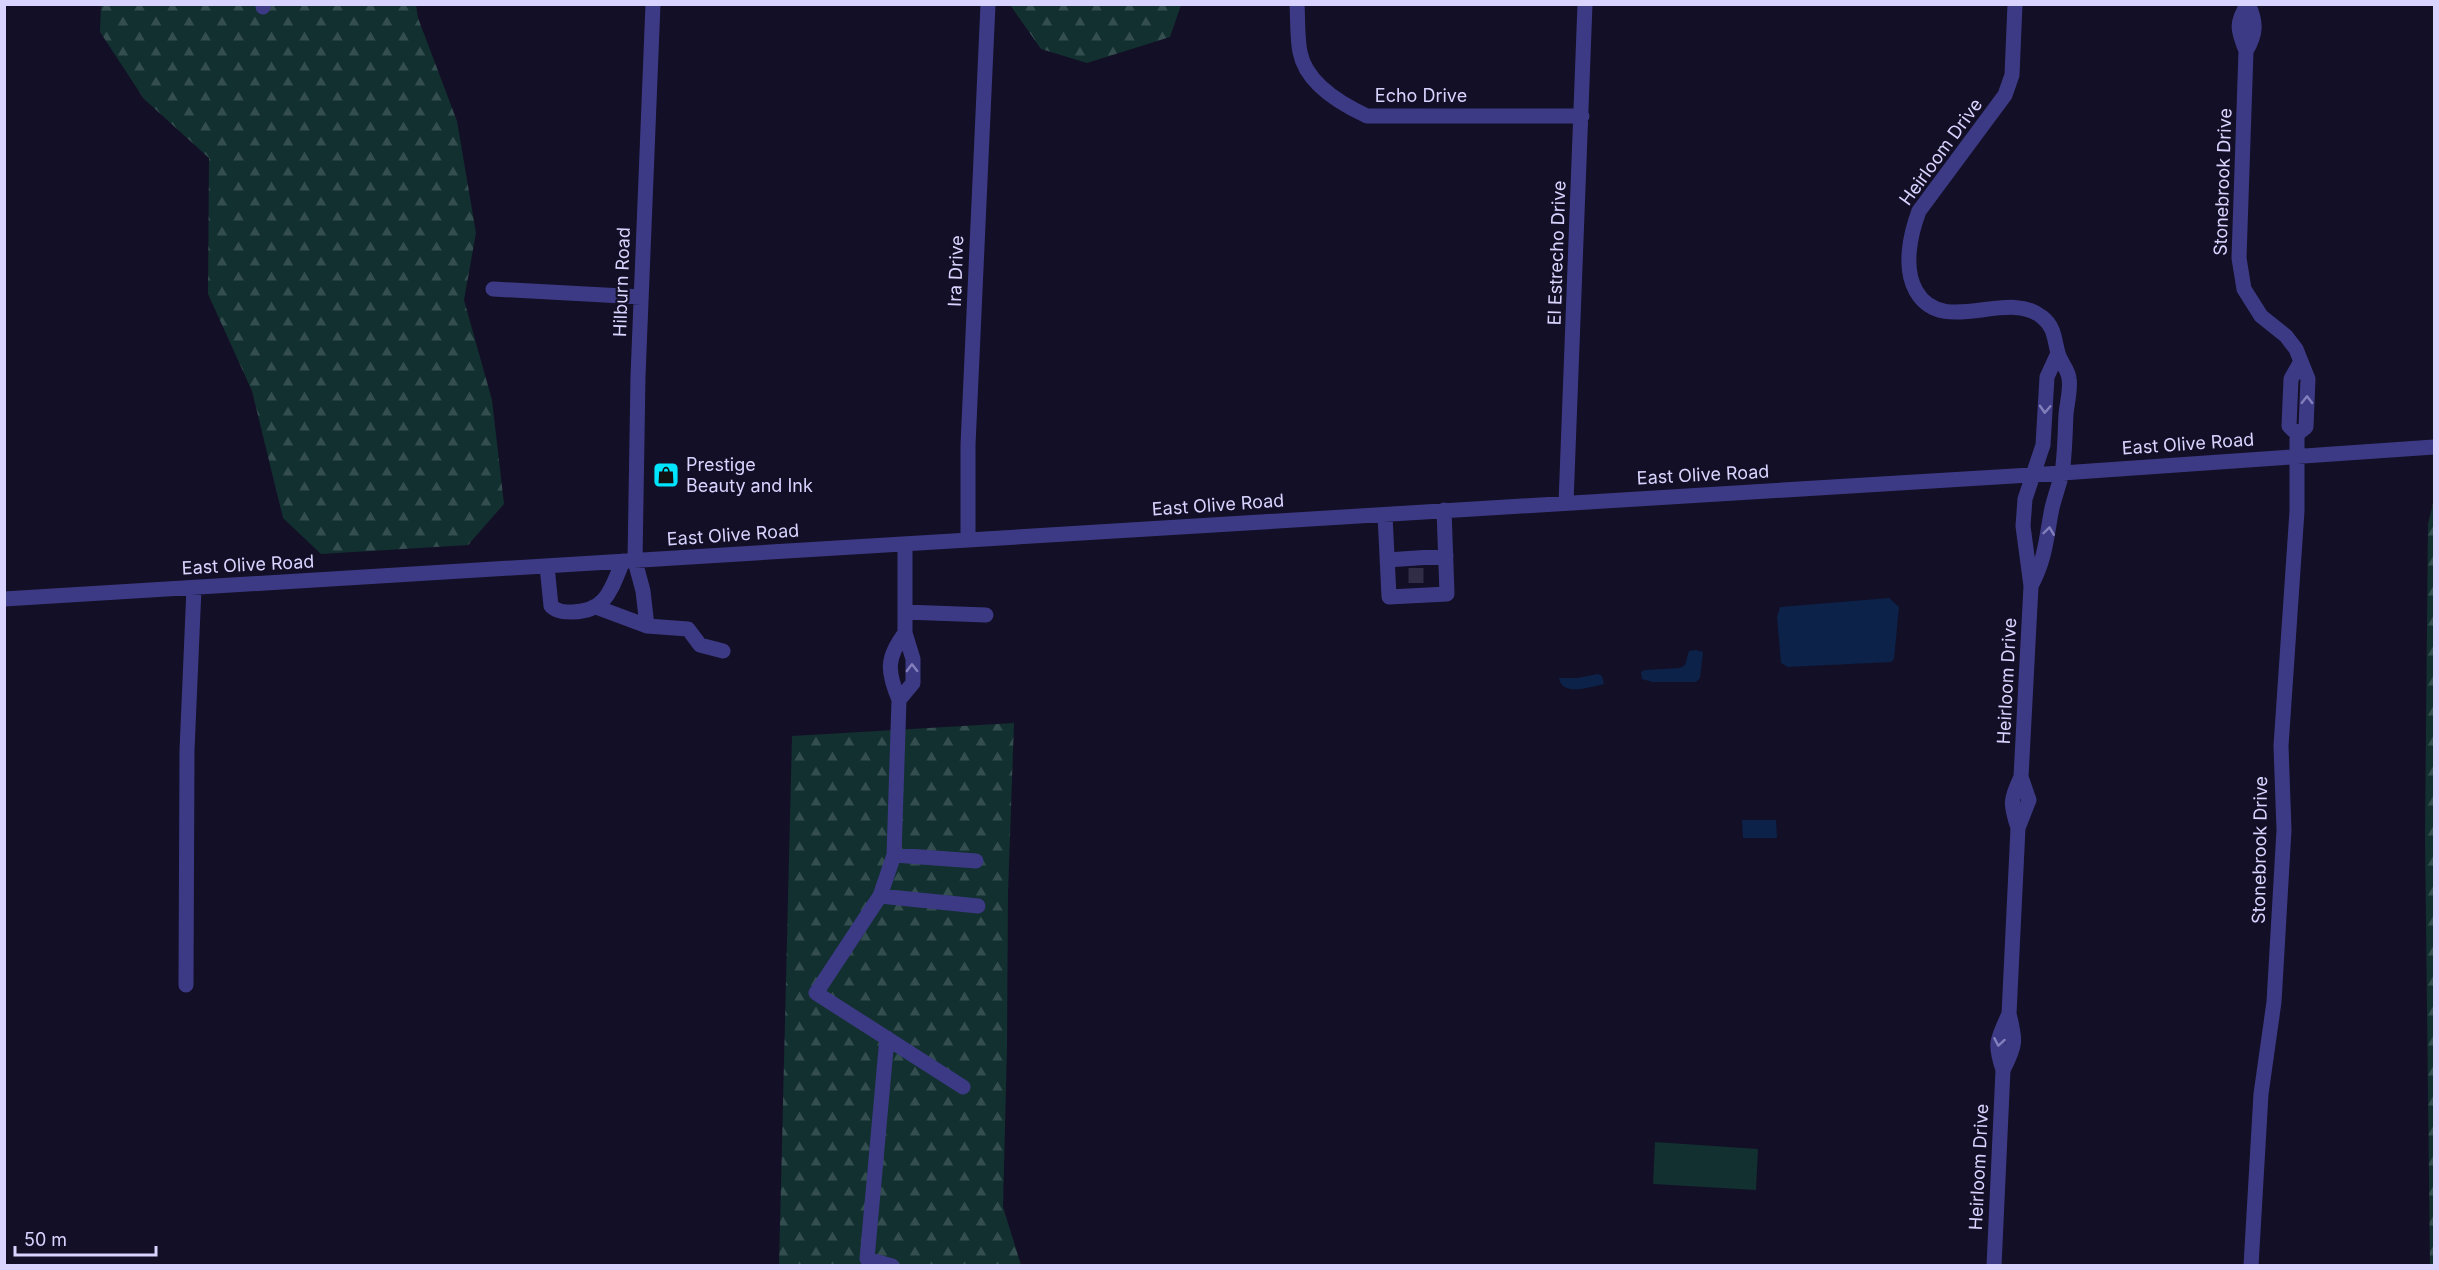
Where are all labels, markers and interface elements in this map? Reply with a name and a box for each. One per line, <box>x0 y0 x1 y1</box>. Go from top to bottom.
street label: Echo Drive <box>1375 85 1467 106</box>
street label: Heirloom Drive <box>1895 94 1986 209</box>
street label: Stonebrook Drive <box>2209 108 2236 256</box>
street label: El Estrecho Drive <box>1543 180 1570 326</box>
street label: Hilburn Road <box>609 227 634 337</box>
street label: Ira Drive <box>944 235 967 307</box>
one-way arrow <box>2301 396 2313 405</box>
one-way arrow <box>2039 404 2052 413</box>
street label: East Olive Road <box>2121 428 2255 459</box>
place label: Prestige Beauty and Ink <box>686 454 813 496</box>
shop icon: Prestige Beauty and Ink <box>651 460 681 490</box>
street label: East Olive Road <box>1636 461 1770 488</box>
street label: East Olive Road <box>1151 489 1285 520</box>
street label: East Olive Road <box>666 519 800 550</box>
one-way arrow <box>2042 527 2054 536</box>
street label: East Olive Road <box>181 551 315 578</box>
street label: Heirloom Drive <box>1993 617 2020 745</box>
one-way arrow <box>906 664 919 673</box>
street label: Stonebrook Drive <box>2248 776 2271 924</box>
one-way arrow <box>1993 1037 2006 1047</box>
street label: Heirloom Drive <box>1965 1103 1992 1231</box>
scale bar <box>15 1219 156 1257</box>
text: 50 m <box>24 1229 67 1250</box>

